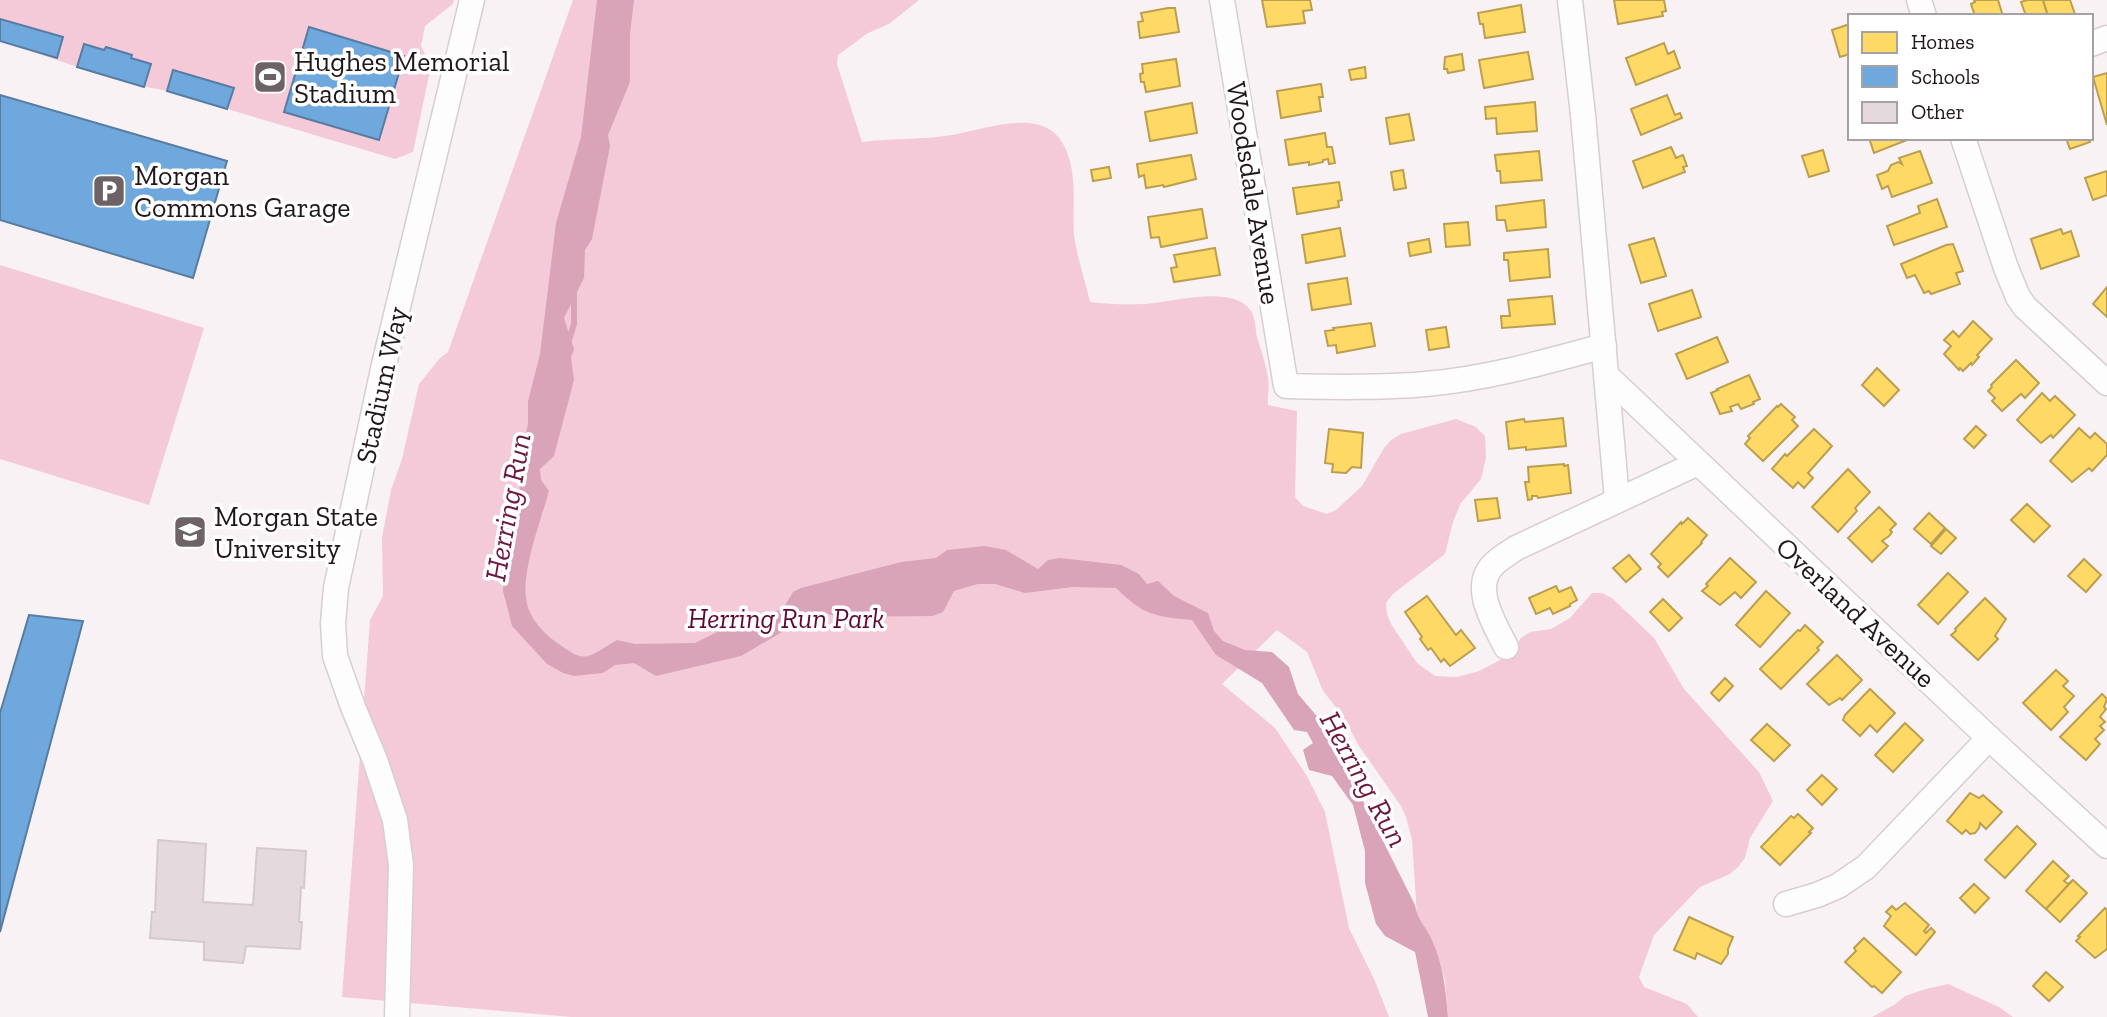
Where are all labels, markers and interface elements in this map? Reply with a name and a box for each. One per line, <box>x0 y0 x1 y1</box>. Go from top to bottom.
legend <box>1848 14 2093 140</box>
text: Homes <box>1911 29 1974 54</box>
place label: Hughes Memorial Stadium <box>294 45 509 110</box>
sports icon: Hughes Memorial Stadium <box>251 58 289 96</box>
text: Schools <box>1911 64 1980 89</box>
street label: Woodsdale Avenue <box>1220 79 1287 307</box>
text: Other <box>1911 99 1965 124</box>
place label: Morgan Commons Garage <box>134 159 350 224</box>
parking icon: Morgan Commons Garage <box>90 172 128 210</box>
street label: Stadium Way <box>349 303 414 467</box>
water label: Herring Run <box>477 430 539 584</box>
place label: Morgan State University <box>214 500 378 565</box>
school or university icon: Morgan State University <box>171 513 209 551</box>
street label: Overland Avenue <box>1769 530 1942 695</box>
park label: Herring Run Park <box>687 602 885 635</box>
water label: Herring Run <box>1312 705 1416 853</box>

